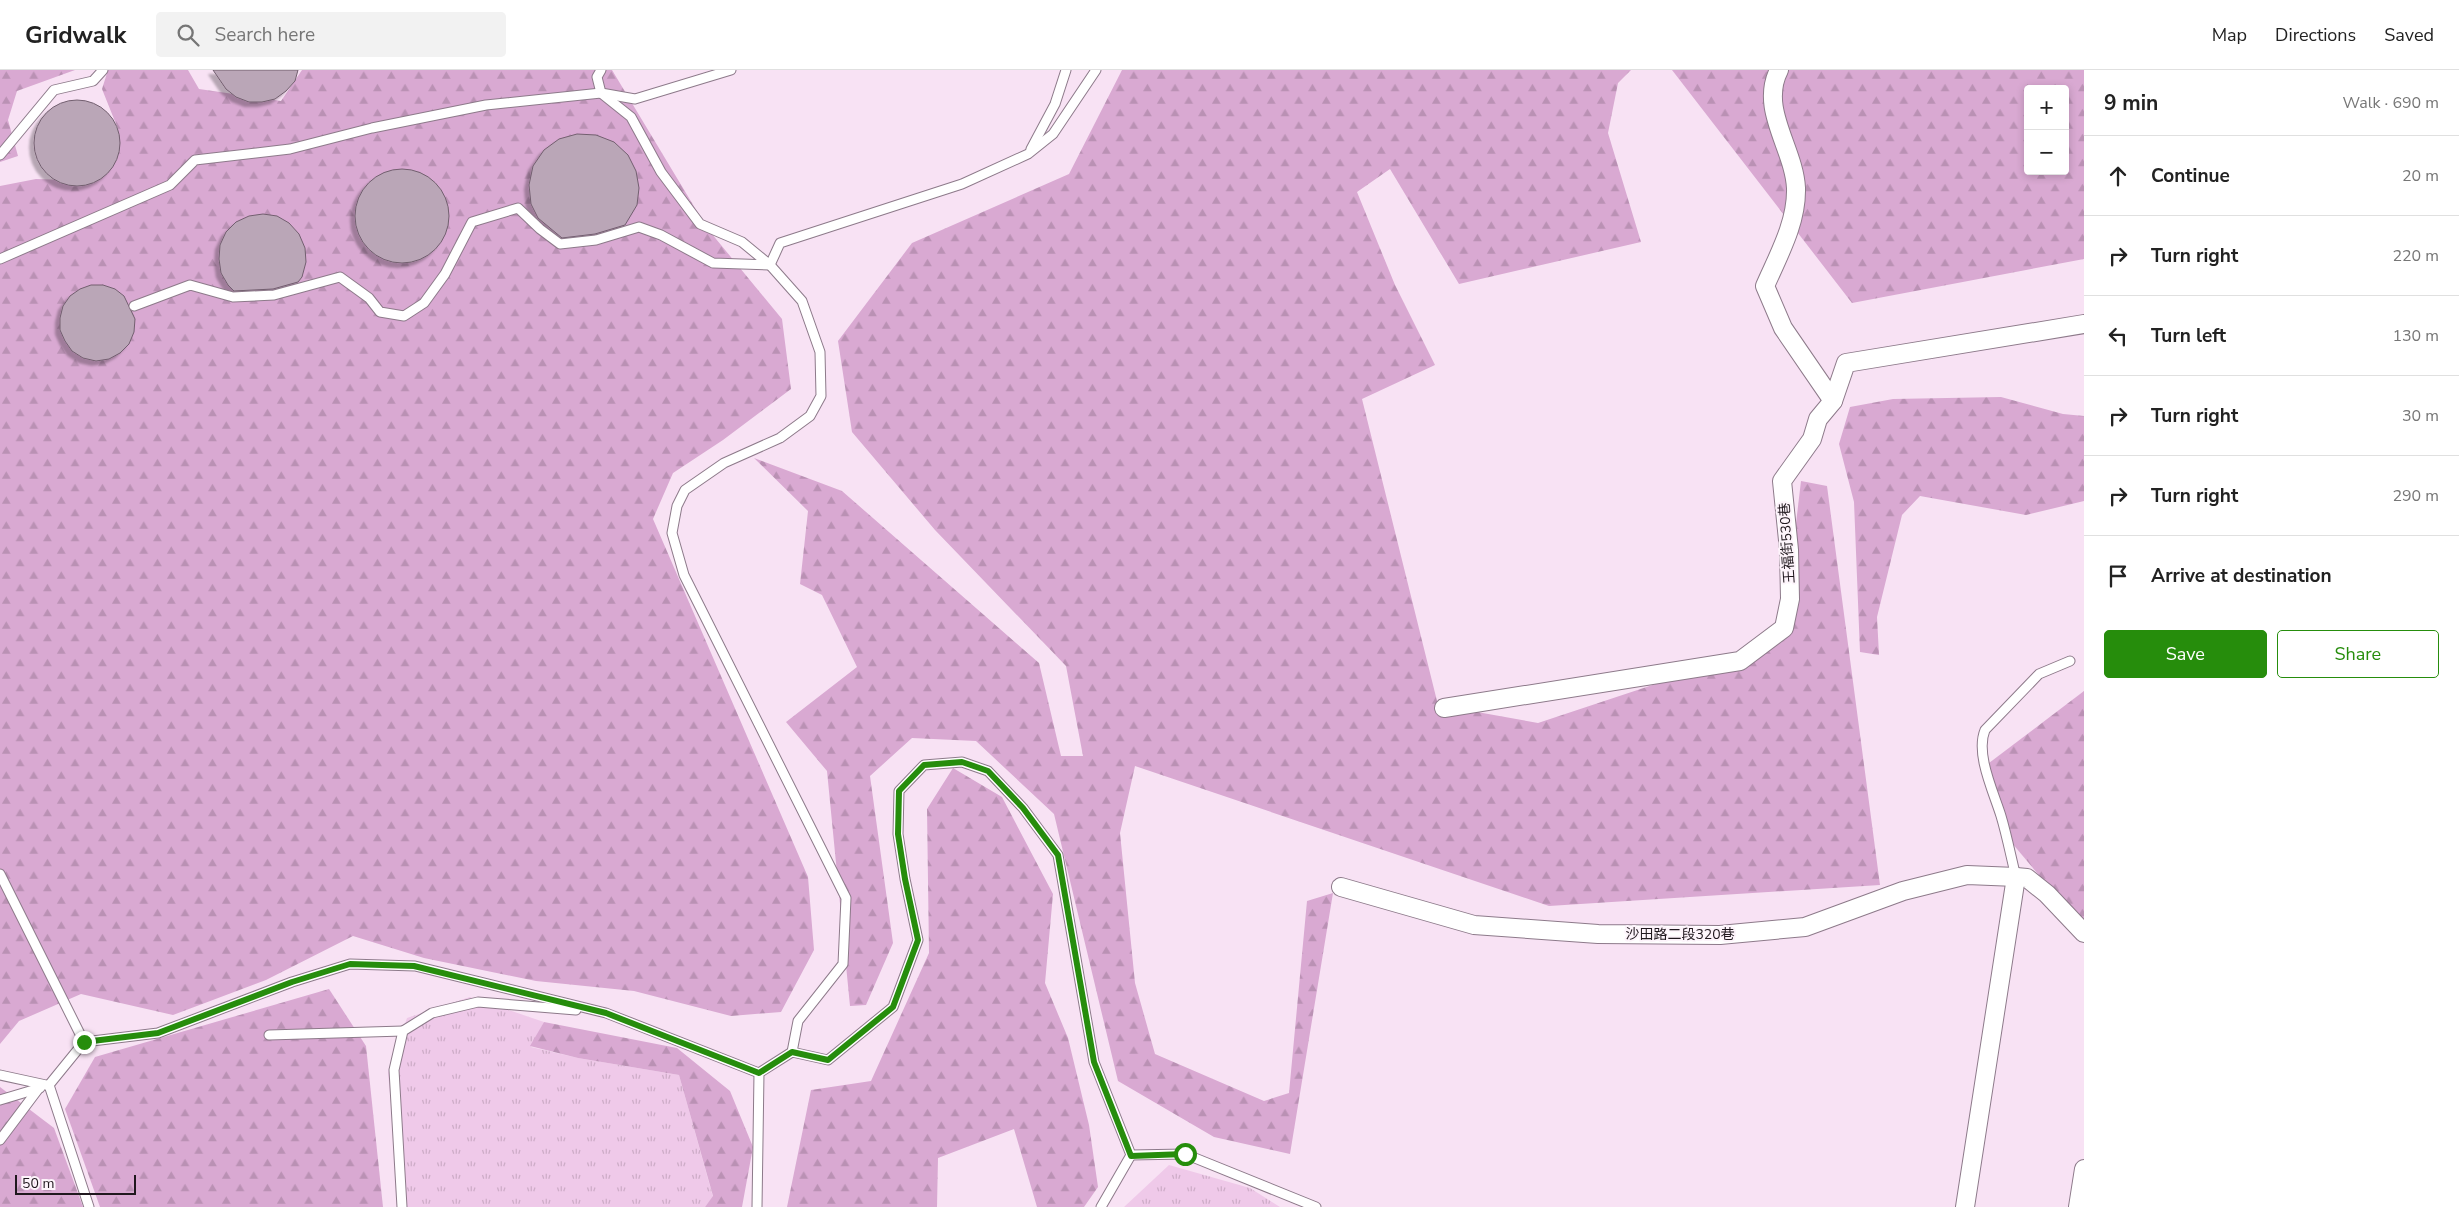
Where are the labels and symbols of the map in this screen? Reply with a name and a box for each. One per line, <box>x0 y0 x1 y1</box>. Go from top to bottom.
street label: 王福街530巷 <box>1775 502 1799 584</box>
street label: 沙田路二段320巷 <box>1625 925 1735 944</box>
route end <box>73 1031 96 1054</box>
route start <box>1174 1143 1197 1166</box>
scale bar <box>15 1172 136 1195</box>

